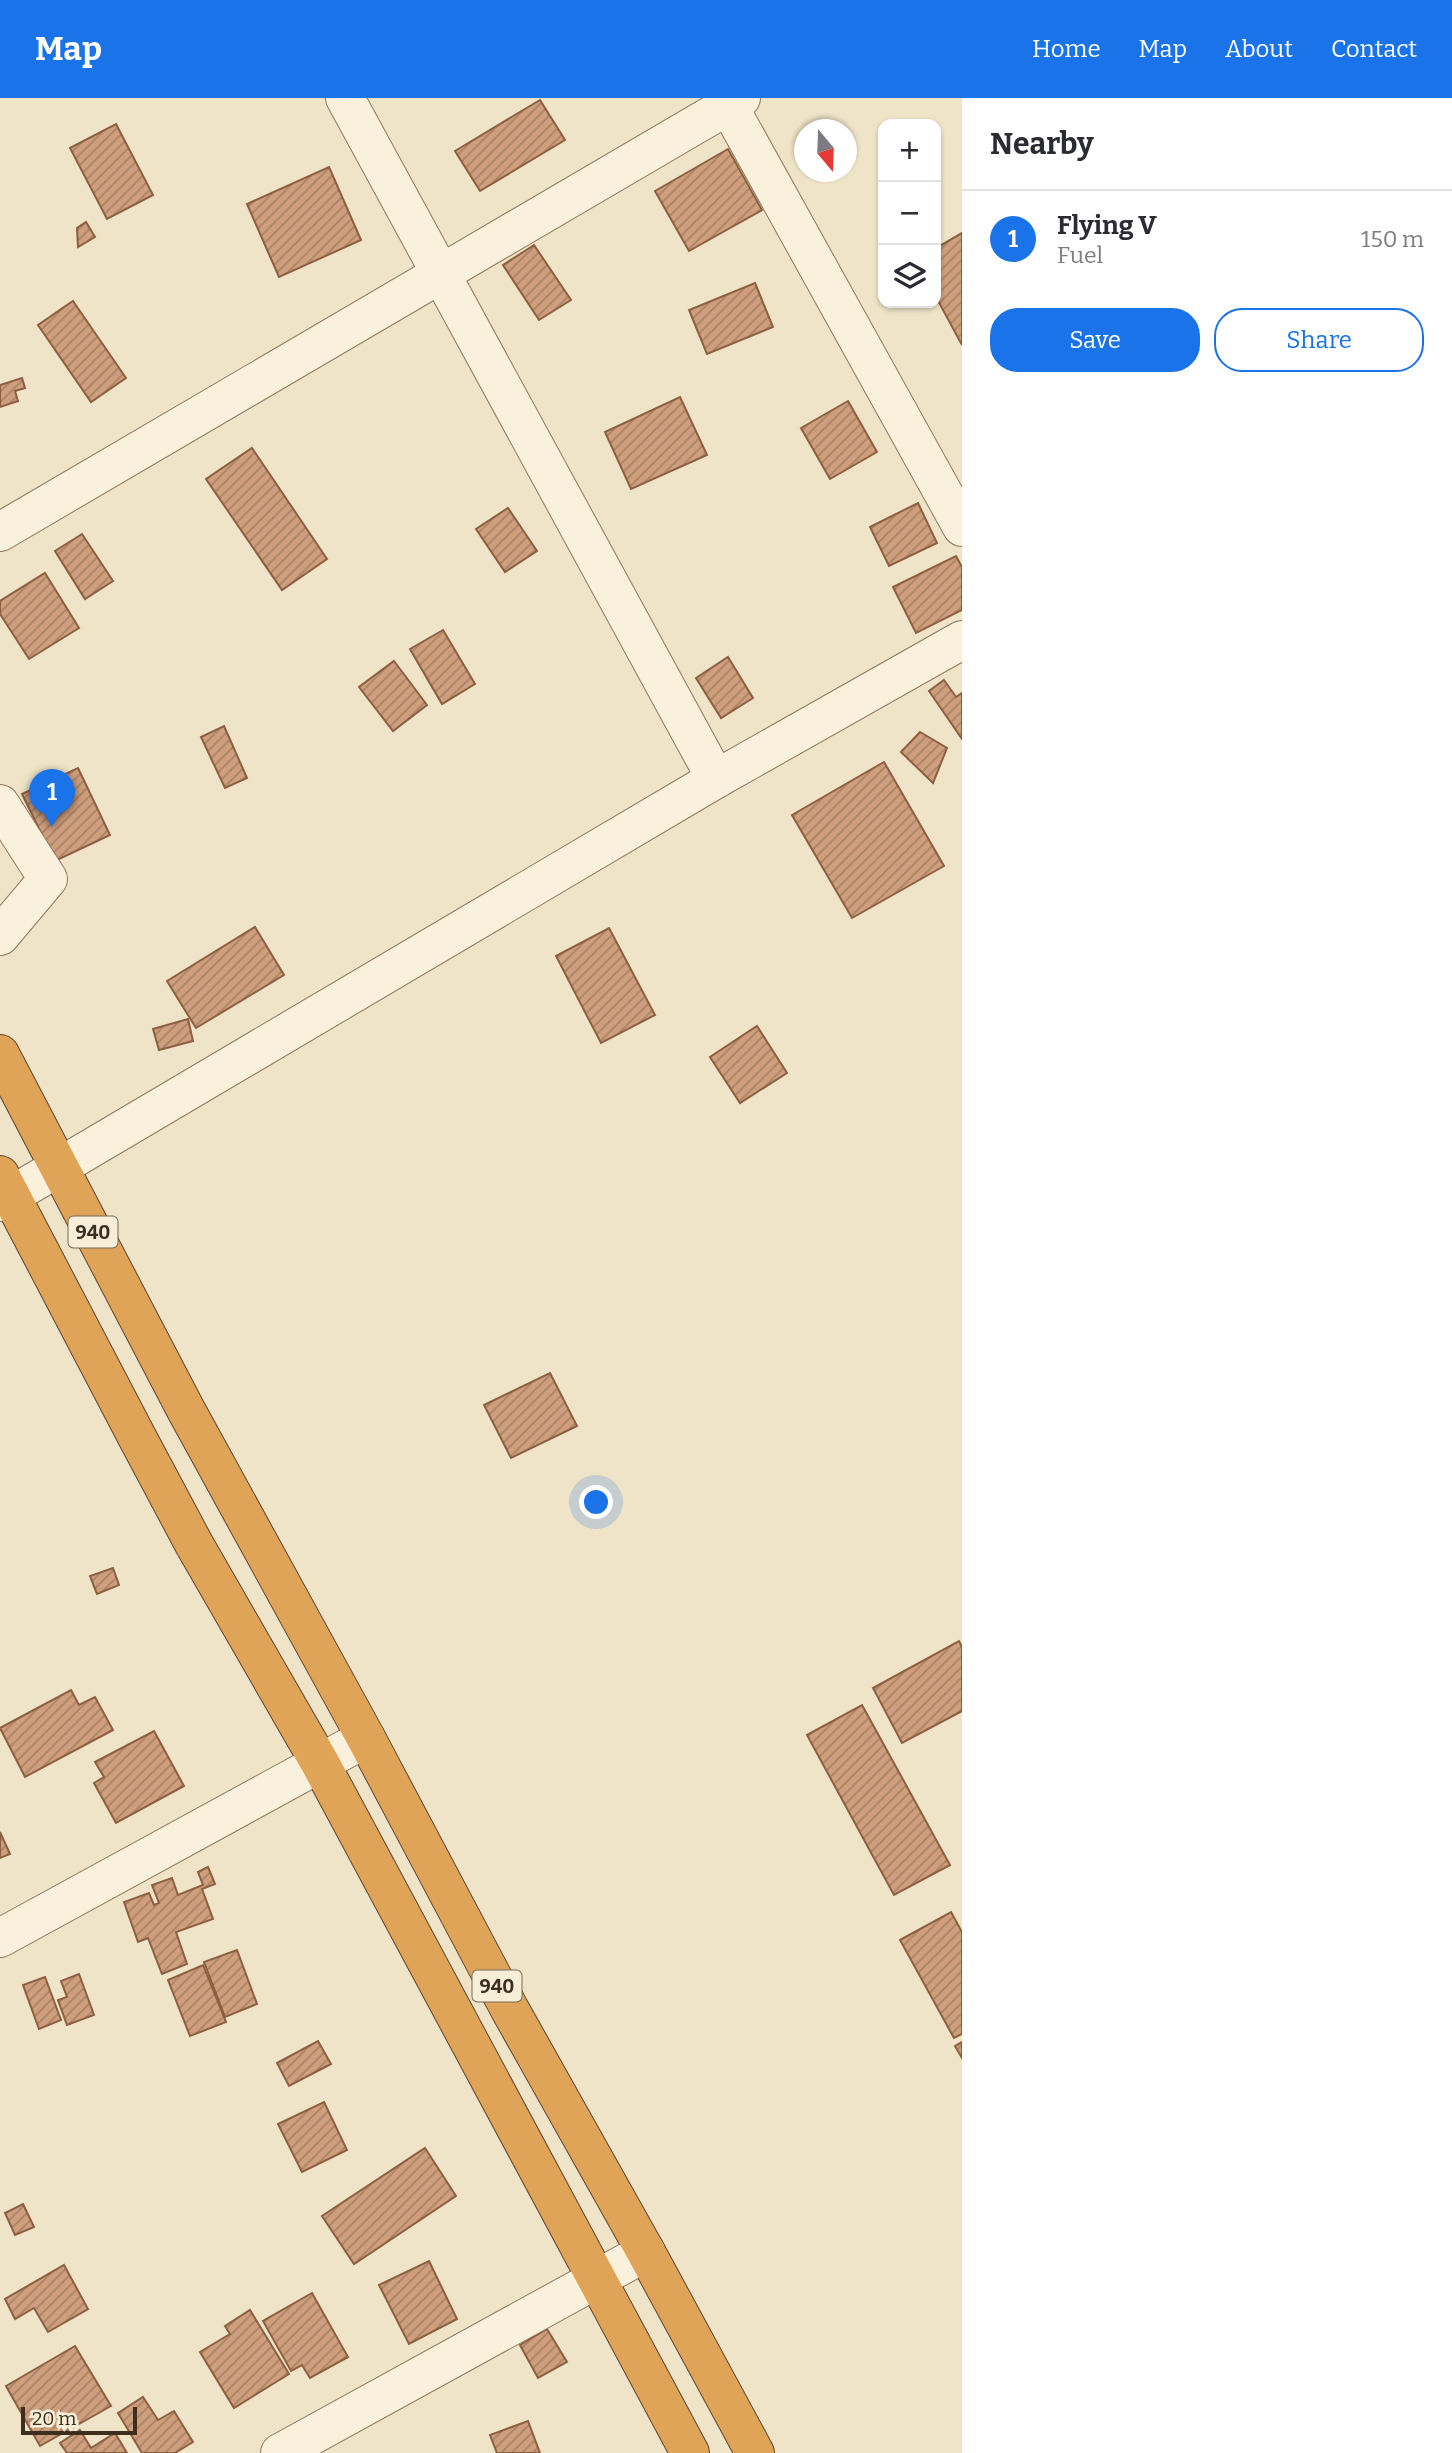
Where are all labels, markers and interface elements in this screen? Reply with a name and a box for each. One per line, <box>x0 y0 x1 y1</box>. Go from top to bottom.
text: Map <box>35 29 102 69</box>
text: Home <box>1032 35 1101 63</box>
text: Map <box>1139 35 1187 63</box>
text: About <box>1225 35 1293 63</box>
text: Contact <box>1331 35 1417 63</box>
north arrow <box>794 119 857 182</box>
map controls <box>878 119 941 308</box>
button: + <box>878 119 941 182</box>
text: Nearby <box>990 126 1094 162</box>
button: − <box>878 182 941 245</box>
text: Flying V <box>1057 210 1157 241</box>
text: 1 <box>1008 225 1018 253</box>
text: 150 m <box>1361 225 1424 253</box>
text: Fuel <box>1057 241 1103 269</box>
button: layers <box>878 245 941 308</box>
button: Save <box>990 308 1200 372</box>
button: Share <box>1214 308 1424 372</box>
pin: 1 <box>29 769 75 827</box>
road number: 940 <box>68 1216 118 1248</box>
your location <box>579 1485 613 1519</box>
road number: 940 <box>472 1970 522 2002</box>
scale bar <box>21 2404 136 2436</box>
text: 20 m <box>32 2407 76 2430</box>

